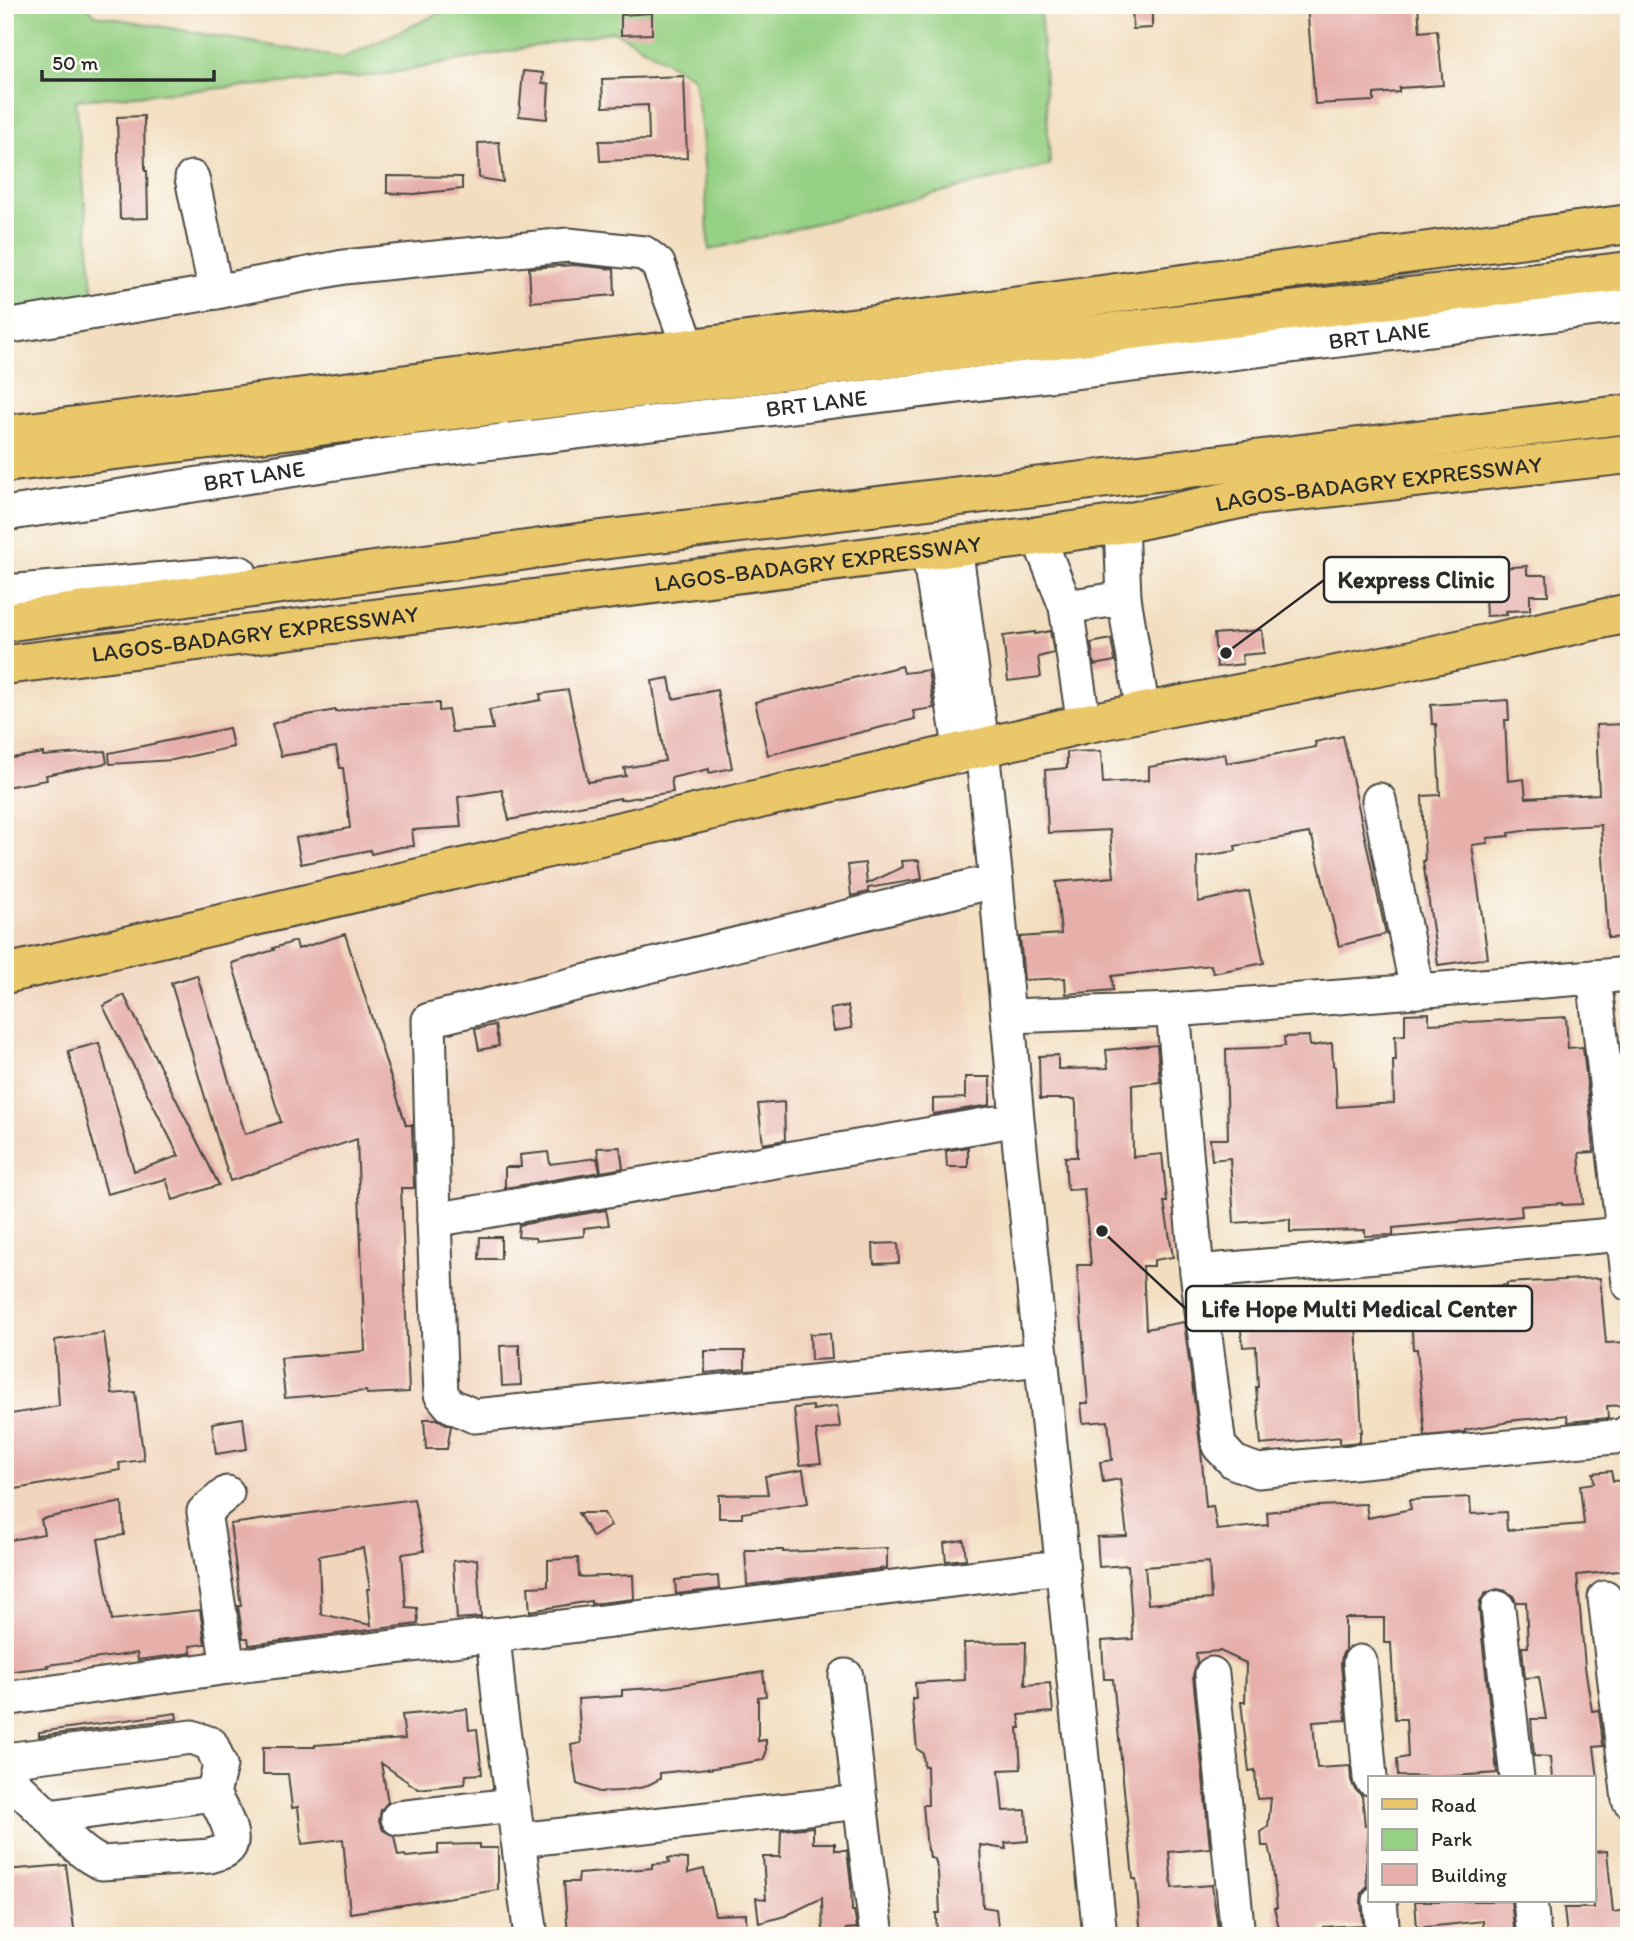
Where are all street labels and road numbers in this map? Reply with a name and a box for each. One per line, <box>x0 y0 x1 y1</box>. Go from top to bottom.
street label: BRT LANE <box>1327 315 1432 355</box>
street label: BRT LANE <box>764 383 869 423</box>
street label: LAGOS-BADAGRY EXPRESSWAY <box>1213 450 1544 518</box>
street label: BRT LANE <box>202 454 307 497</box>
street label: LAGOS-BADAGRY EXPRESSWAY <box>653 529 983 598</box>
street label: LAGOS-BADAGRY EXPRESSWAY <box>90 599 420 668</box>

